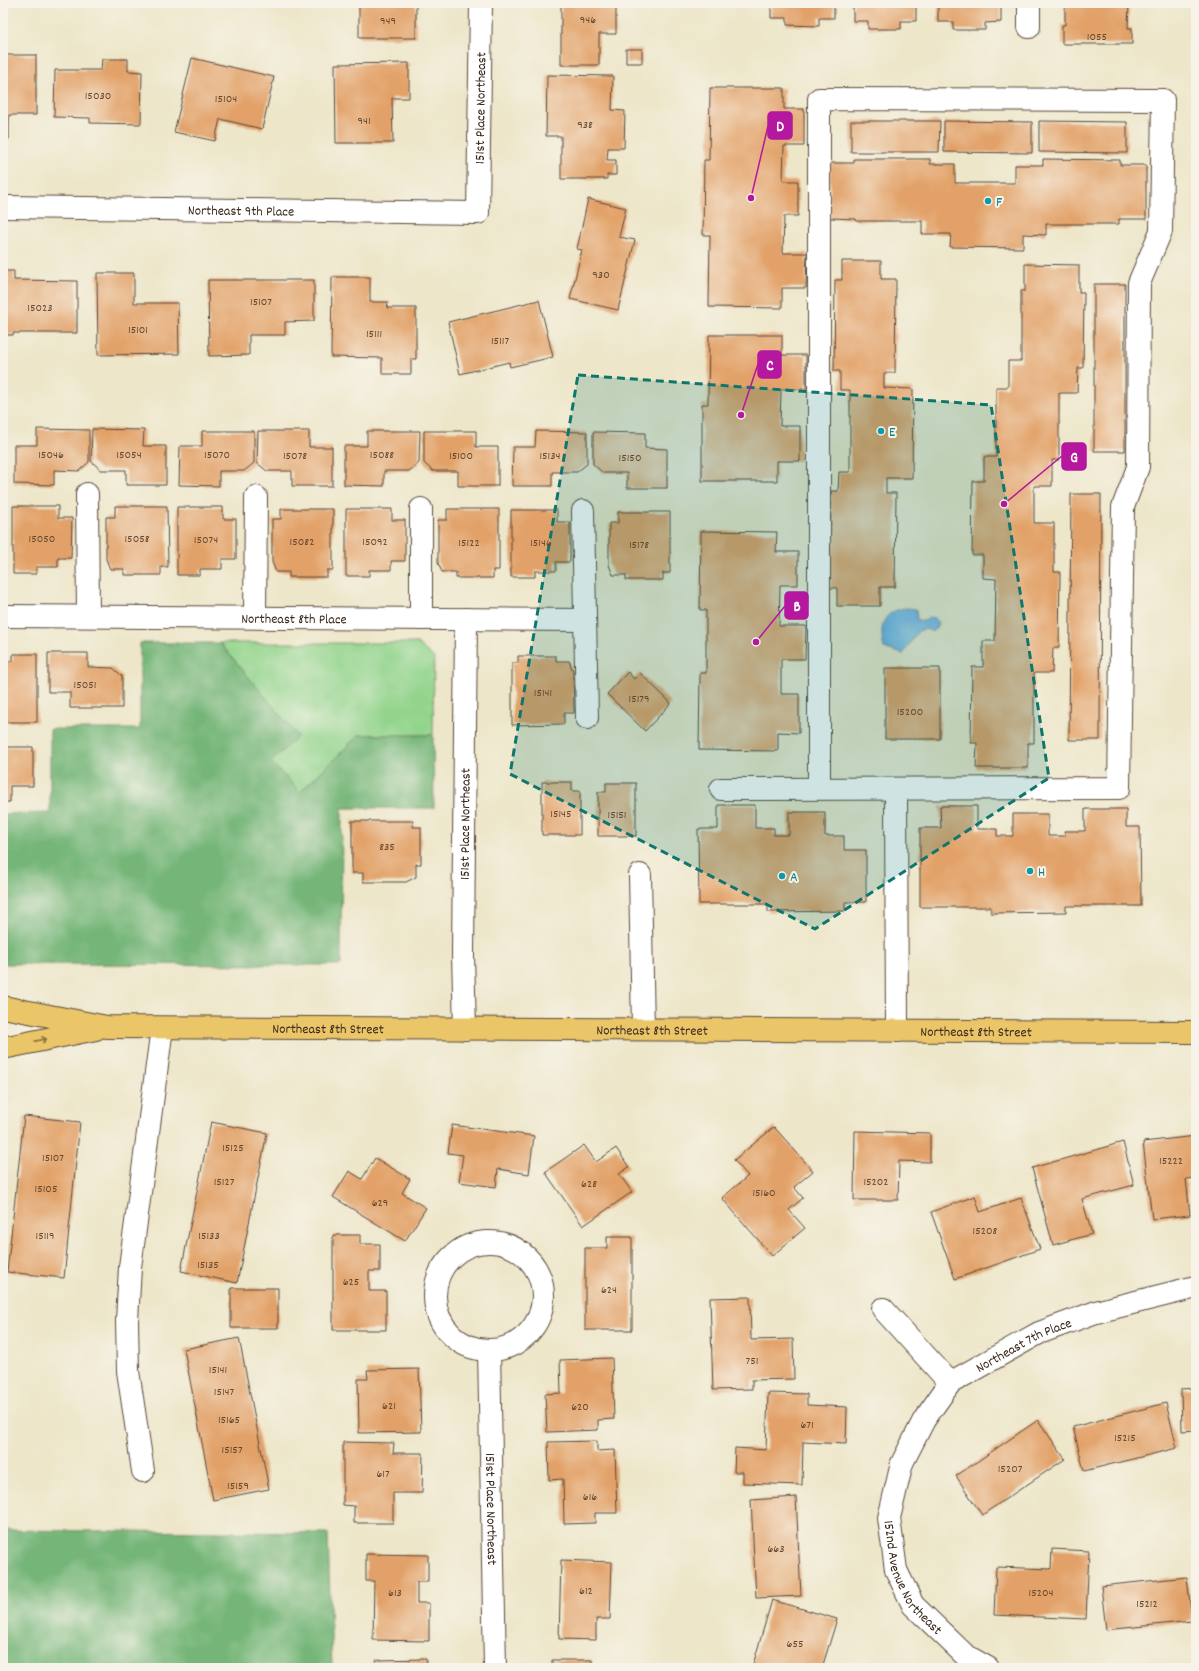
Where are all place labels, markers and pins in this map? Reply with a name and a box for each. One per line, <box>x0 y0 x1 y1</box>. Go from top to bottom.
callout: D <box>768 112 792 139</box>
place label: F <box>996 193 1003 213</box>
marker: F <box>983 196 993 206</box>
callout: C <box>758 351 781 378</box>
place label: E <box>889 423 896 443</box>
marker: E <box>876 426 886 436</box>
callout: G <box>1062 443 1086 470</box>
callout: B <box>785 592 808 619</box>
place label: H <box>1038 863 1045 883</box>
marker: H <box>1025 866 1035 876</box>
place label: A <box>790 868 798 888</box>
marker: A <box>777 871 787 881</box>

